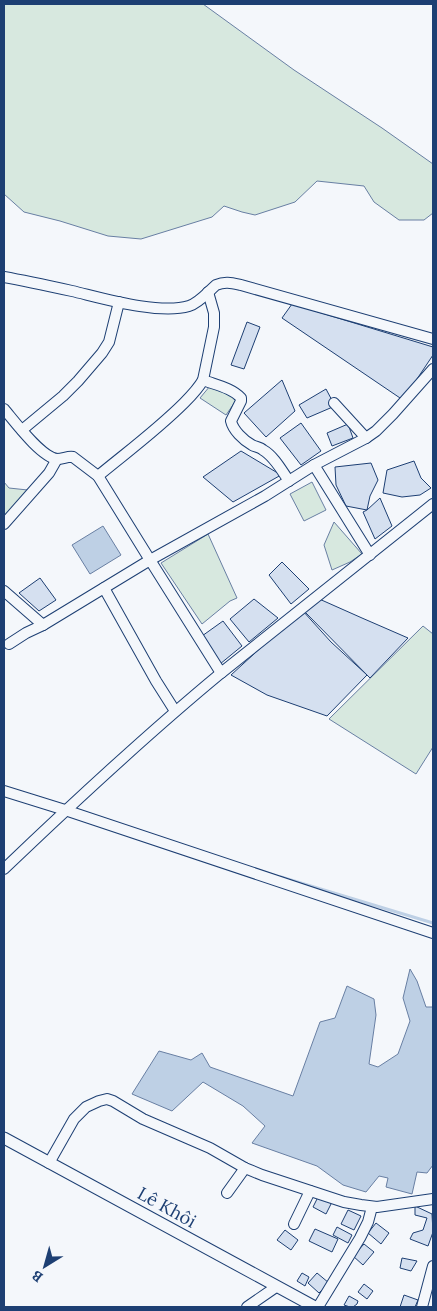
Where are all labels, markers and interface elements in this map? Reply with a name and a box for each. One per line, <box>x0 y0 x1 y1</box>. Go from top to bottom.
street label: Lê Khôi <box>134 1182 200 1232</box>
north arrow <box>20 1241 70 1291</box>
text: B <box>28 1266 46 1286</box>

